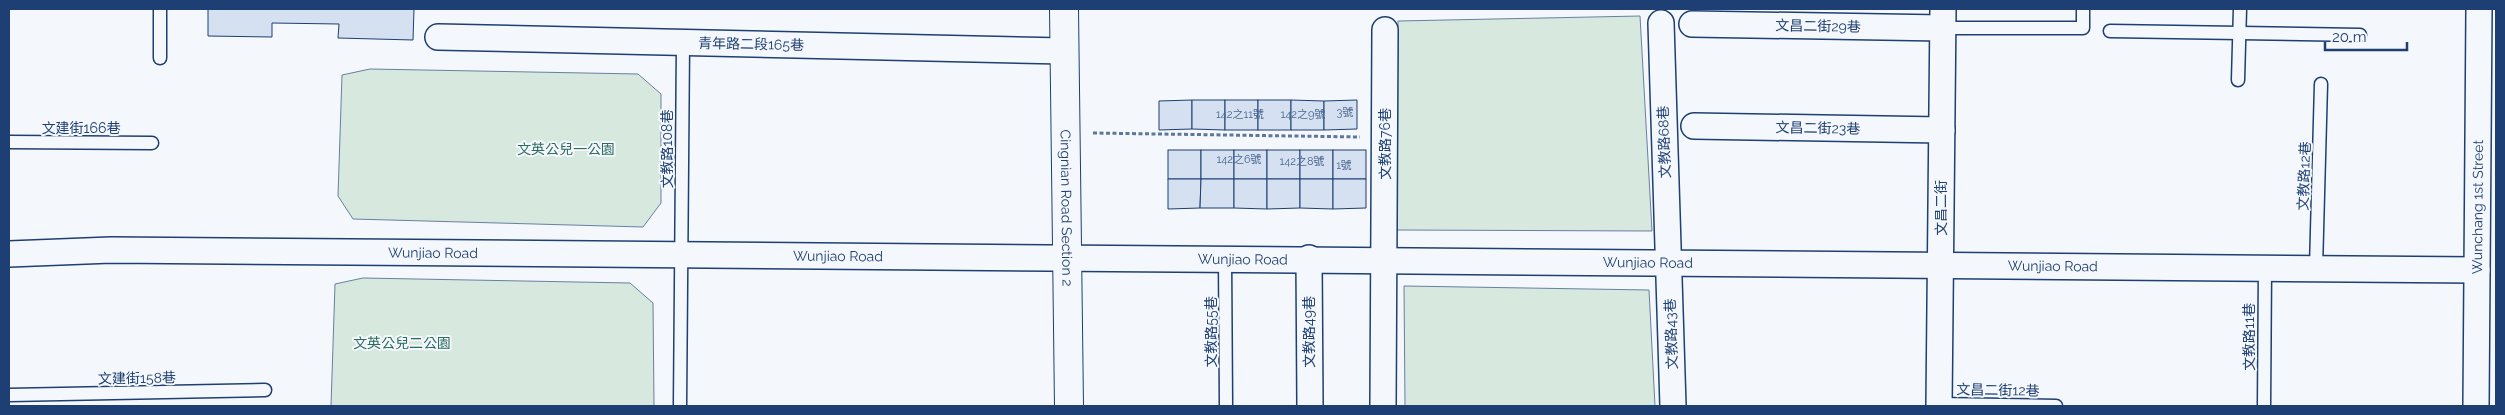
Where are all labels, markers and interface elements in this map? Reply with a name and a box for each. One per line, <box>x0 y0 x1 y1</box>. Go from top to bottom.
street label: 文昌二街29巷 <box>1775 17 1861 35</box>
scale bar <box>2325 20 2408 52</box>
text: 20 m <box>2332 28 2367 46</box>
street label: 青年路二段165巷 <box>698 35 804 53</box>
street label: 文教路68巷 <box>1655 105 1673 179</box>
house number: 3號 <box>1337 106 1353 119</box>
house number: 142之11號 <box>1216 108 1264 121</box>
house number: 142之9號 <box>1281 108 1325 121</box>
street label: 文教路76巷 <box>1377 108 1393 180</box>
street label: 文教路108巷 <box>659 110 675 188</box>
street label: 文昌二街23巷 <box>1775 119 1861 137</box>
street label: 文建街166巷 <box>42 120 120 136</box>
street label: Cingnian Road Section 2 <box>1058 129 1075 287</box>
street label: Wunchang 1st Street <box>2469 139 2486 274</box>
park label: 文英公兒一公園 <box>517 141 615 157</box>
street label: 文教路12巷 <box>2295 141 2313 211</box>
house number: 142之6號 <box>1216 153 1262 166</box>
house number: 142之8號 <box>1280 155 1324 168</box>
house number: 1號 <box>1336 159 1352 172</box>
street label: 文昌二街 <box>1933 180 1949 236</box>
street label: Wunjiao Road <box>388 244 478 261</box>
street label: Wunjiao Road <box>793 248 883 264</box>
street label: Wunjiao Road <box>1198 251 1288 268</box>
street label: Wunjiao Road <box>1603 254 1693 271</box>
street label: Wunjiao Road <box>2008 258 2098 274</box>
street label: 文教路55巷 <box>1203 296 1219 368</box>
street label: 文教路49巷 <box>1301 296 1317 368</box>
street label: 文教路43巷 <box>1662 298 1680 370</box>
street label: 文教路11巷 <box>2241 303 2257 371</box>
park label: 文英公兒二公園 <box>353 335 451 351</box>
street label: 文建街158巷 <box>98 369 176 387</box>
street label: 文昌二街12巷 <box>1956 381 2040 399</box>

